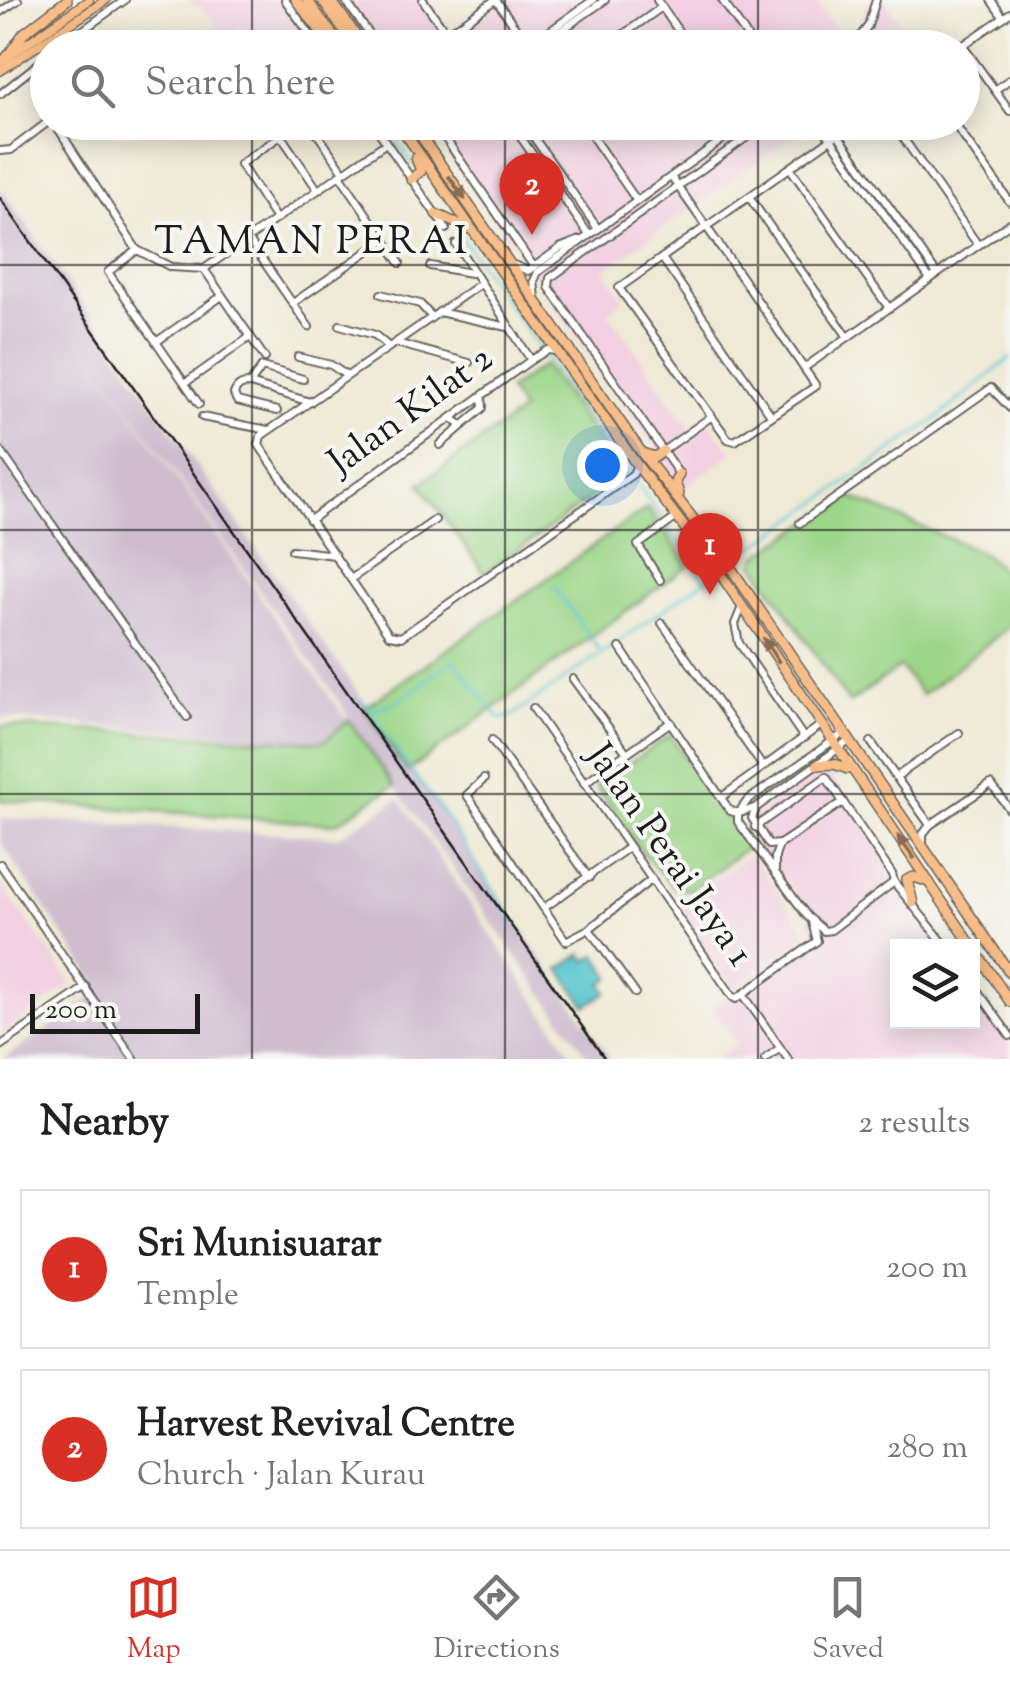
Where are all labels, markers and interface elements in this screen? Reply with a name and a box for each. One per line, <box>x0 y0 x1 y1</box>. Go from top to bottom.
search box <box>30 30 980 140</box>
icon: search <box>65 58 120 113</box>
text: Search here <box>145 58 336 112</box>
pin: 2 <box>500 152 564 235</box>
one-way arrow <box>447 175 466 201</box>
district label: TAMAN PERAI <box>154 215 470 272</box>
street label: Jalan Kilat 2 <box>317 334 506 491</box>
your location <box>577 440 628 491</box>
pin: 1 <box>678 512 742 595</box>
one-way arrow <box>763 636 781 663</box>
street label: Jalan Perai Jaya 1 <box>570 732 765 978</box>
one-way arrow <box>897 834 916 860</box>
map controls <box>890 939 980 1029</box>
button: layers <box>890 939 980 1029</box>
scale bar <box>30 989 200 1034</box>
text: 200 m <box>45 991 117 1031</box>
text: Nearby <box>40 1094 169 1154</box>
text: 2 results <box>858 1101 970 1147</box>
text: Sri Munisuarar <box>137 1219 382 1273</box>
text: 1 <box>69 1246 80 1292</box>
text: 200 m <box>886 1246 968 1292</box>
text: Temple <box>137 1273 239 1319</box>
text: Harvest Revival Centre <box>137 1399 515 1453</box>
text: 2 <box>67 1426 82 1472</box>
text: 280 m <box>887 1426 968 1472</box>
text: Church · Jalan Kurau <box>137 1453 425 1499</box>
tab: Map <box>126 1570 181 1670</box>
tab: Directions <box>433 1570 560 1670</box>
tab: Saved <box>812 1570 884 1670</box>

